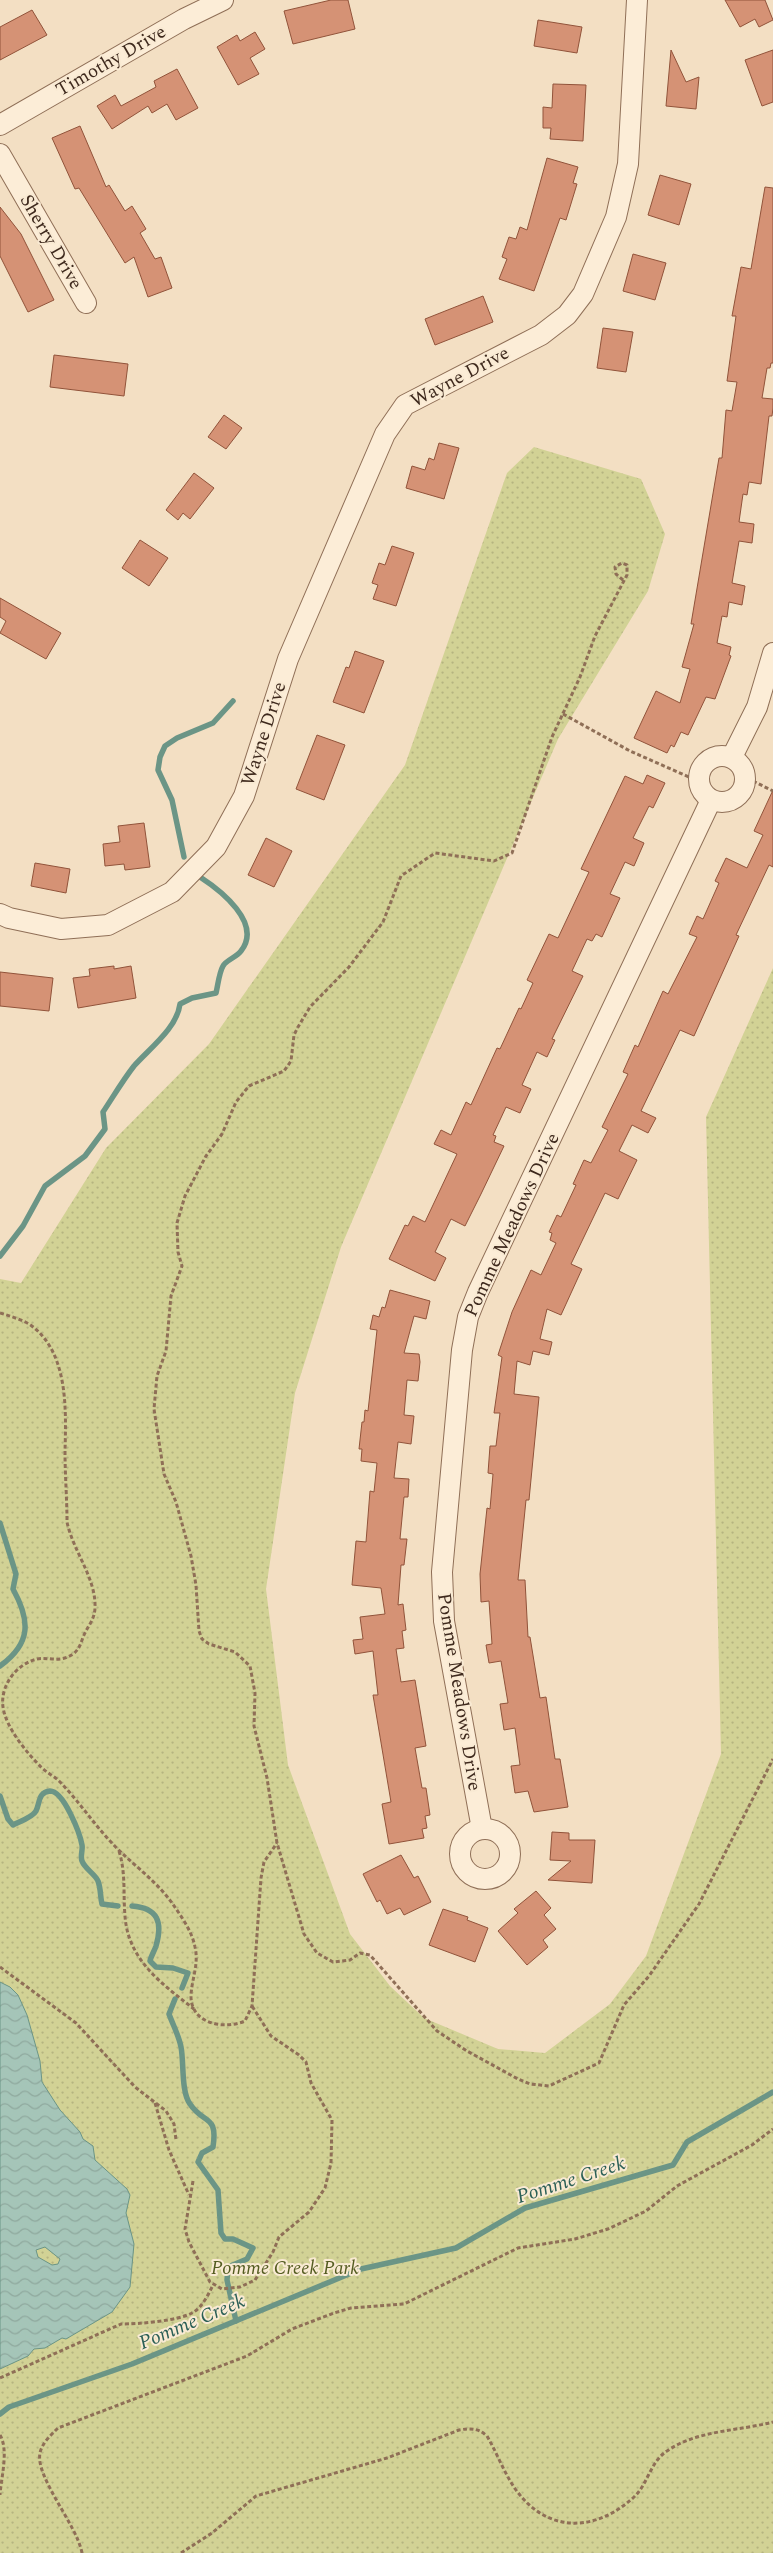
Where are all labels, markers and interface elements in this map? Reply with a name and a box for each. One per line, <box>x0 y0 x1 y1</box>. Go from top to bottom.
street label: Timothy Drive <box>50 18 172 104</box>
street label: Sherry Drive <box>12 189 90 295</box>
street label: Wayne Drive <box>405 339 515 415</box>
street label: Wayne Drive <box>234 678 294 790</box>
street label: Pomme Meadows Drive <box>457 1128 567 1322</box>
street label: Pomme Meadows Drive <box>429 1591 489 1793</box>
water label: Pomme Creek <box>513 2148 630 2212</box>
park label: Pomme Creek Park <box>211 2254 359 2283</box>
water label: Pomme Creek <box>134 2286 251 2358</box>

